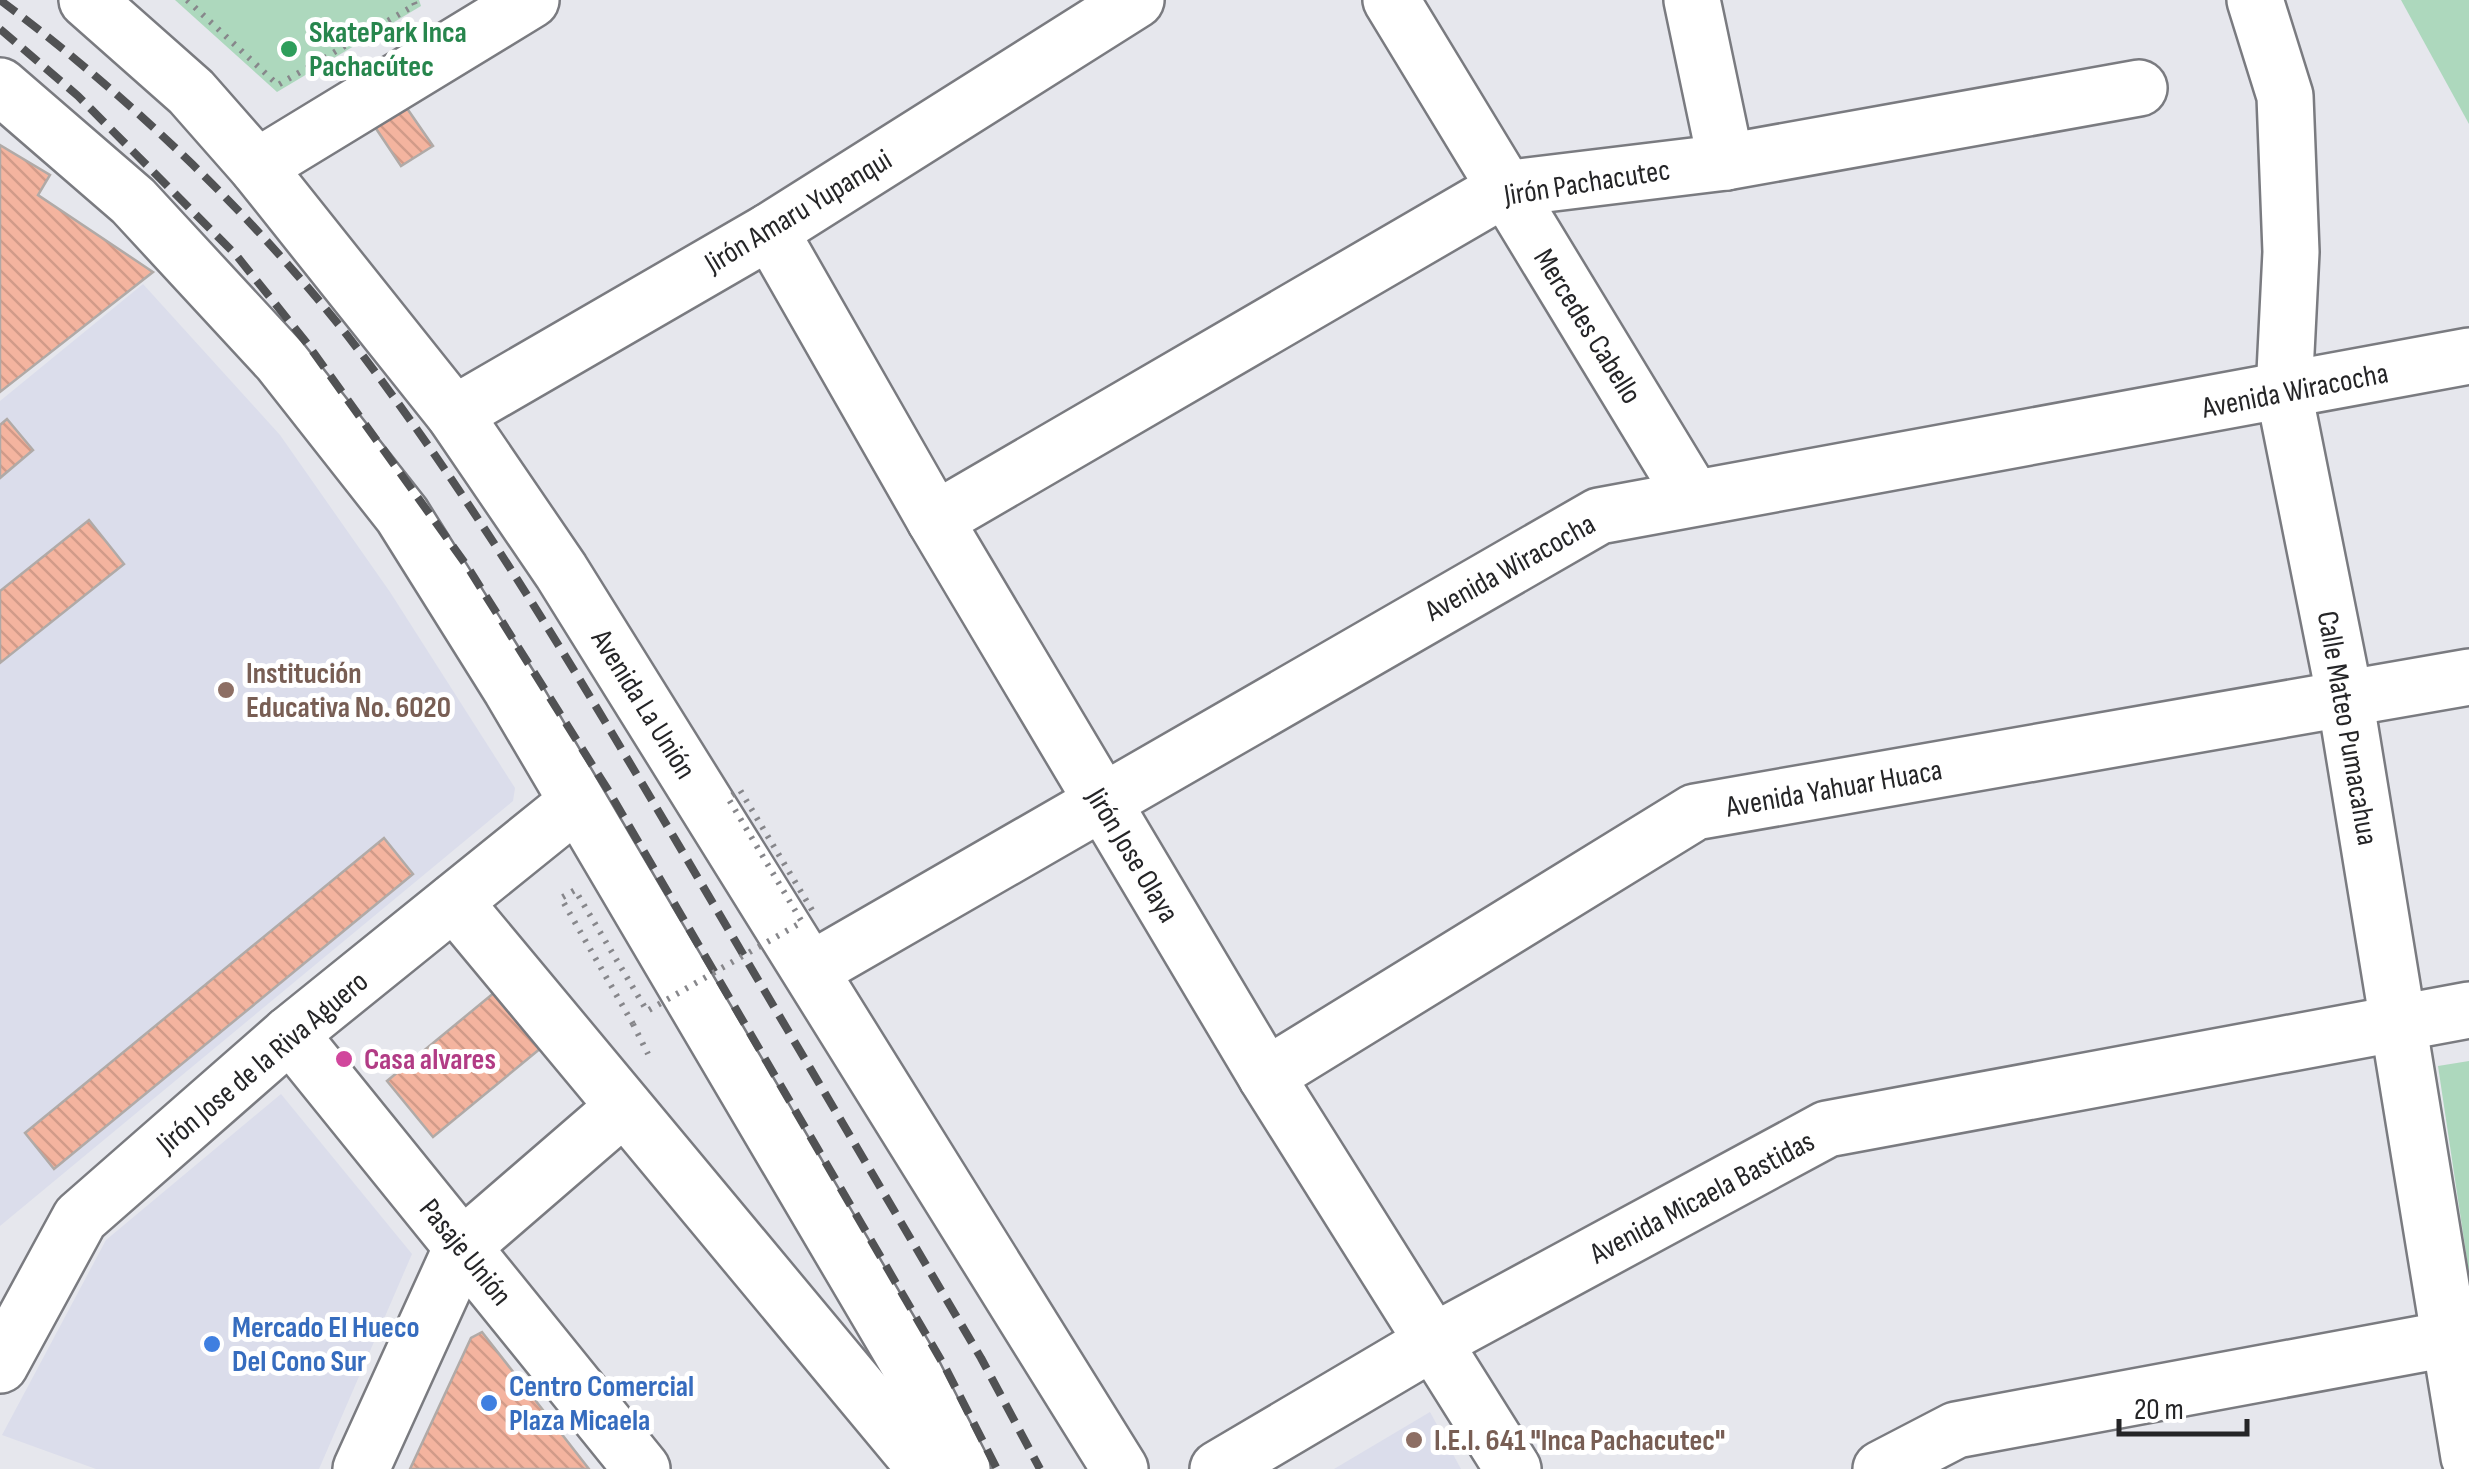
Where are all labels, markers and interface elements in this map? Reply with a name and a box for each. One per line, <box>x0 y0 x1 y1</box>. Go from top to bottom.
place label: SkatePark Inca Pachacútec <box>309 15 467 85</box>
marker: SkatePark Inca Pachacútec <box>278 38 300 60</box>
street label: Jirón Amaru Yupanqui <box>698 142 898 282</box>
street label: Jirón Pachacutec <box>1501 152 1673 214</box>
street label: Mercedes Cabello <box>1525 242 1649 411</box>
street label: Avenida Wiracocha <box>2198 355 2391 427</box>
street label: Avenida Wiracocha <box>1418 506 1602 630</box>
street label: Calle Mateo Pumacahua <box>2309 608 2385 848</box>
street label: Avenida La Unión <box>583 622 703 786</box>
place label: Institución Educativa No. 6020 <box>246 656 451 726</box>
marker: Institución Educativa No. 6020 <box>215 679 237 701</box>
street label: Avenida Yahuar Huaca <box>1722 752 1945 826</box>
street label: Jirón Jose Olaya <box>1077 781 1186 929</box>
street label: Jirón Jose de la Riva Aguero <box>149 964 376 1162</box>
place label: Casa alvares <box>364 1042 496 1078</box>
marker: Casa alvares <box>333 1048 355 1070</box>
street label: Avenida Micaela Bastidas <box>1583 1124 1821 1273</box>
street label: Pasaje Unión <box>411 1192 519 1313</box>
place label: Mercado El Hueco Del Cono Sur <box>232 1310 420 1380</box>
marker: Mercado El Hueco Del Cono Sur <box>201 1333 223 1355</box>
place label: Centro Comercial Plaza Micaela <box>509 1369 694 1439</box>
scale bar <box>2119 1374 2246 1436</box>
marker: Centro Comercial Plaza Micaela <box>478 1392 500 1414</box>
text: 20 m <box>2134 1392 2184 1428</box>
place label: I.E.I. 641 "Inca Pachacutec" <box>1434 1423 1725 1459</box>
marker: I.E.I. 641 "Inca Pachacutec" <box>1403 1429 1425 1451</box>

